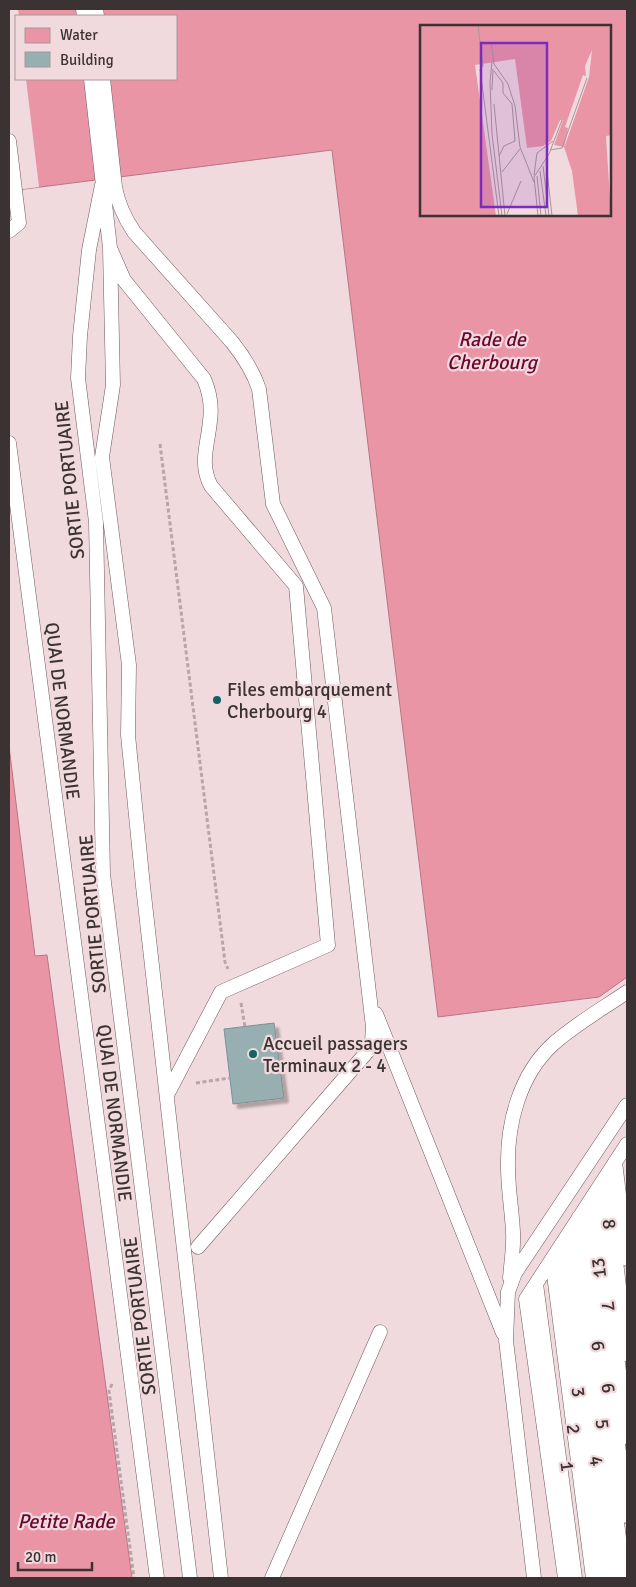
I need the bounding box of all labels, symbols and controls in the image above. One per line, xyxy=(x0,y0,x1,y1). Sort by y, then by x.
legend xyxy=(15,15,178,80)
inset map xyxy=(420,25,611,216)
text: Water xyxy=(60,26,98,44)
text: Building xyxy=(60,51,114,69)
water label: Rade de Cherbourg xyxy=(447,327,538,375)
street label: SORTIE PORTUAIRE xyxy=(50,399,90,560)
street label: QUAI DE NORMANDIE xyxy=(39,621,85,801)
place label: Files embarquement Cherbourg 4 xyxy=(227,678,392,724)
marker: Files embarquement Cherbourg 4 xyxy=(211,694,223,706)
street label: SORTIE PORTUAIRE xyxy=(74,833,112,994)
street label: QUAI DE NORMANDIE xyxy=(91,1023,137,1203)
place label: Accueil passagers Terminaux 2 - 4 xyxy=(263,1032,408,1078)
marker: Accueil passagers Terminaux 2 - 4 xyxy=(247,1048,259,1060)
street label: 8 xyxy=(596,1218,622,1231)
street label: SORTIE PORTUAIRE xyxy=(118,1235,162,1397)
street label: 13 xyxy=(586,1256,612,1280)
street label: 7 xyxy=(595,1300,621,1313)
street label: 9 xyxy=(585,1339,611,1352)
street label: 6 xyxy=(595,1382,621,1395)
street label: 3 xyxy=(565,1386,591,1399)
street label: 5 xyxy=(589,1418,615,1431)
street label: 2 xyxy=(560,1423,586,1436)
street label: 4 xyxy=(583,1455,609,1468)
street label: 1 xyxy=(554,1459,580,1473)
water label: Petite Rade xyxy=(17,1509,116,1534)
scale bar xyxy=(18,1540,91,1572)
text: 20 m xyxy=(25,1548,56,1566)

